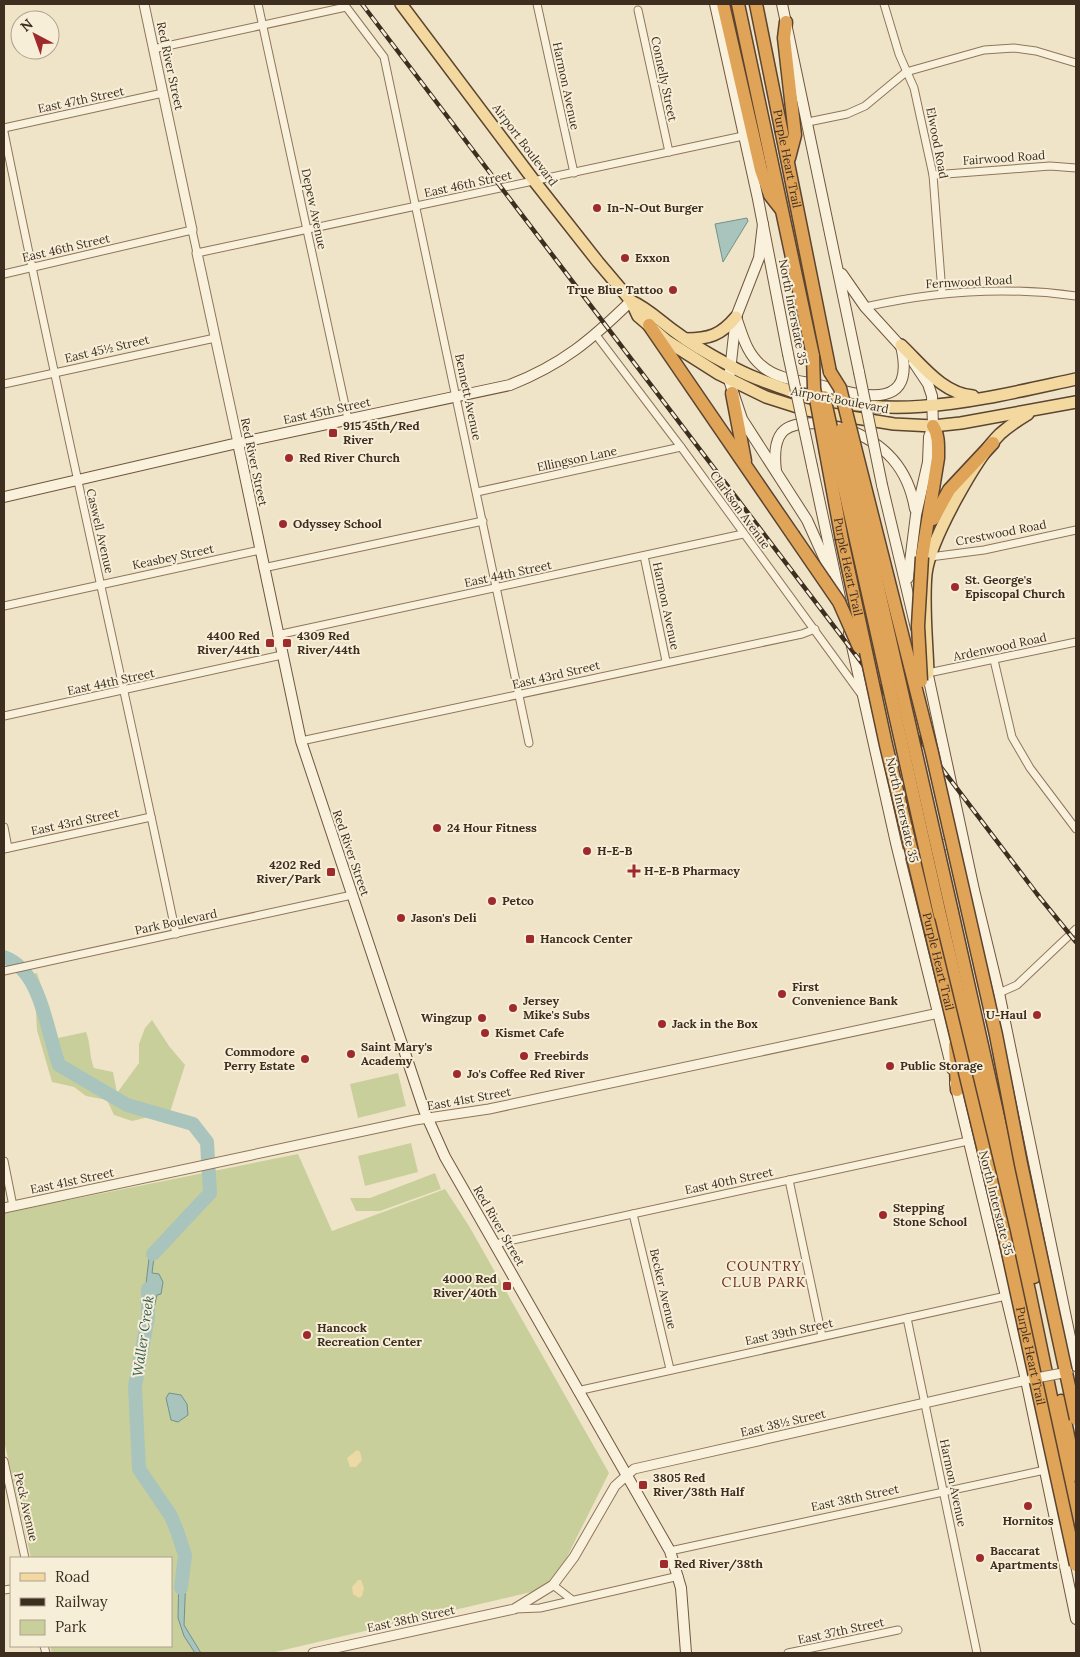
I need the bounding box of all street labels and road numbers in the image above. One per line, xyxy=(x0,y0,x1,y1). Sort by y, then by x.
street label: Red River Street xyxy=(154,20,187,112)
street label: Connelly Street xyxy=(648,35,681,123)
street label: Harmon Avenue xyxy=(550,41,583,132)
street label: East 47th Street xyxy=(36,83,126,116)
street label: Airport Boulevard xyxy=(489,100,561,189)
street label: Elwood Road xyxy=(923,106,952,180)
street label: Purple Heart Trail xyxy=(770,108,805,209)
street label: Fairwood Road xyxy=(962,147,1046,168)
street label: Depew Avenue xyxy=(299,167,331,251)
street label: East 46th Street xyxy=(423,167,514,200)
street label: East 46th Street xyxy=(21,230,112,265)
street label: North Interstate 35 xyxy=(776,258,811,366)
street label: Fernwood Road xyxy=(925,272,1013,291)
street label: East 45½ Street xyxy=(63,331,151,366)
street label: Bennett Avenue xyxy=(452,352,485,442)
street label: Airport Boulevard xyxy=(789,382,890,416)
street label: East 45th Street xyxy=(282,394,372,427)
street label: Red River Street xyxy=(238,416,271,508)
street label: Ellingson Lane xyxy=(535,443,619,474)
street label: Clarkson Avenue xyxy=(707,468,774,552)
street label: Caswell Avenue xyxy=(83,487,118,575)
street label: Purple Heart Trail xyxy=(831,516,866,617)
street label: Crestwood Road xyxy=(954,516,1048,549)
street label: Keasbey Street xyxy=(131,540,215,572)
street label: East 44th Street xyxy=(463,557,553,590)
street label: Harmon Avenue xyxy=(650,561,683,652)
street label: Ardenwood Road xyxy=(951,629,1048,664)
street label: East 43rd Street xyxy=(511,657,602,692)
street label: East 44th Street xyxy=(66,665,156,698)
street label: North Interstate 35 xyxy=(883,756,922,864)
street label: East 43rd Street xyxy=(29,805,121,838)
street label: Red River Street xyxy=(330,808,373,898)
street label: Park Boulevard xyxy=(133,905,218,938)
street label: Purple Heart Trail xyxy=(920,911,958,1012)
street label: East 41st Street xyxy=(426,1084,513,1113)
street label: North Interstate 35 xyxy=(976,1149,1017,1257)
street label: East 41st Street xyxy=(29,1164,115,1197)
street label: East 40th Street xyxy=(683,1164,775,1197)
street label: Red River Street xyxy=(470,1183,529,1269)
street label: Becker Avenue xyxy=(647,1247,680,1331)
street label: Purple Heart Trail xyxy=(1013,1305,1049,1406)
street label: East 39th Street xyxy=(743,1315,835,1348)
street label: East 38½ Street xyxy=(739,1405,827,1440)
street label: Harmon Avenue xyxy=(937,1438,970,1529)
street label: Peck Avenue xyxy=(11,1471,42,1543)
street label: East 38th Street xyxy=(810,1481,901,1514)
street label: East 38th Street xyxy=(366,1602,457,1635)
street label: East 37th Street xyxy=(796,1614,886,1647)

